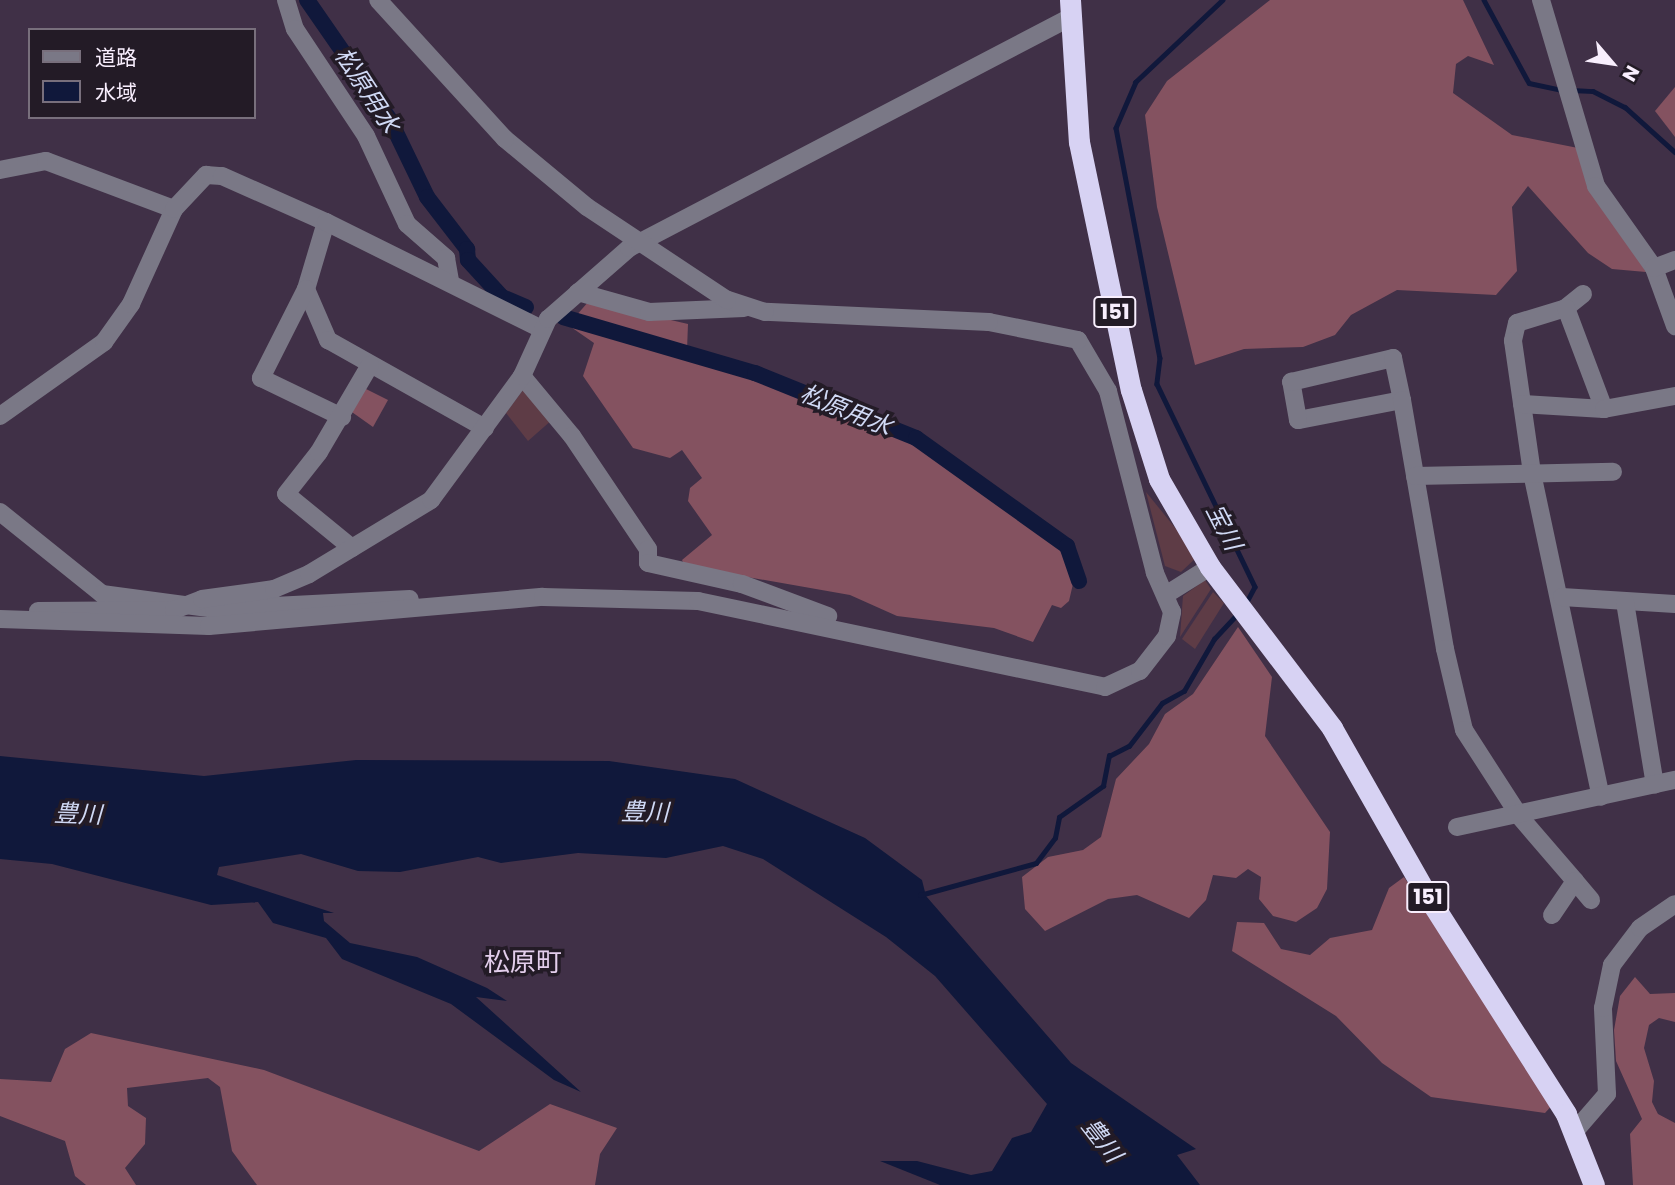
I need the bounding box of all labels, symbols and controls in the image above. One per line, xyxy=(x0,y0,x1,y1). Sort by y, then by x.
legend xyxy=(28,28,256,119)
north arrow xyxy=(1577,28,1647,98)
water label: 松原用水 xyxy=(329,42,405,138)
text: 道路 xyxy=(95,43,137,72)
text: N xyxy=(1616,61,1646,86)
text: 水域 xyxy=(95,78,137,107)
road number: 151 xyxy=(1092,294,1138,330)
water label: 松原用水 xyxy=(796,379,896,441)
water label: 宝川 xyxy=(1200,499,1248,555)
water label: 豊川 xyxy=(621,797,669,827)
water label: 豊川 xyxy=(54,799,102,829)
road number: 151 xyxy=(1405,880,1451,914)
district label: 松原町 xyxy=(484,947,562,979)
water label: 豊川 xyxy=(1076,1112,1128,1168)

